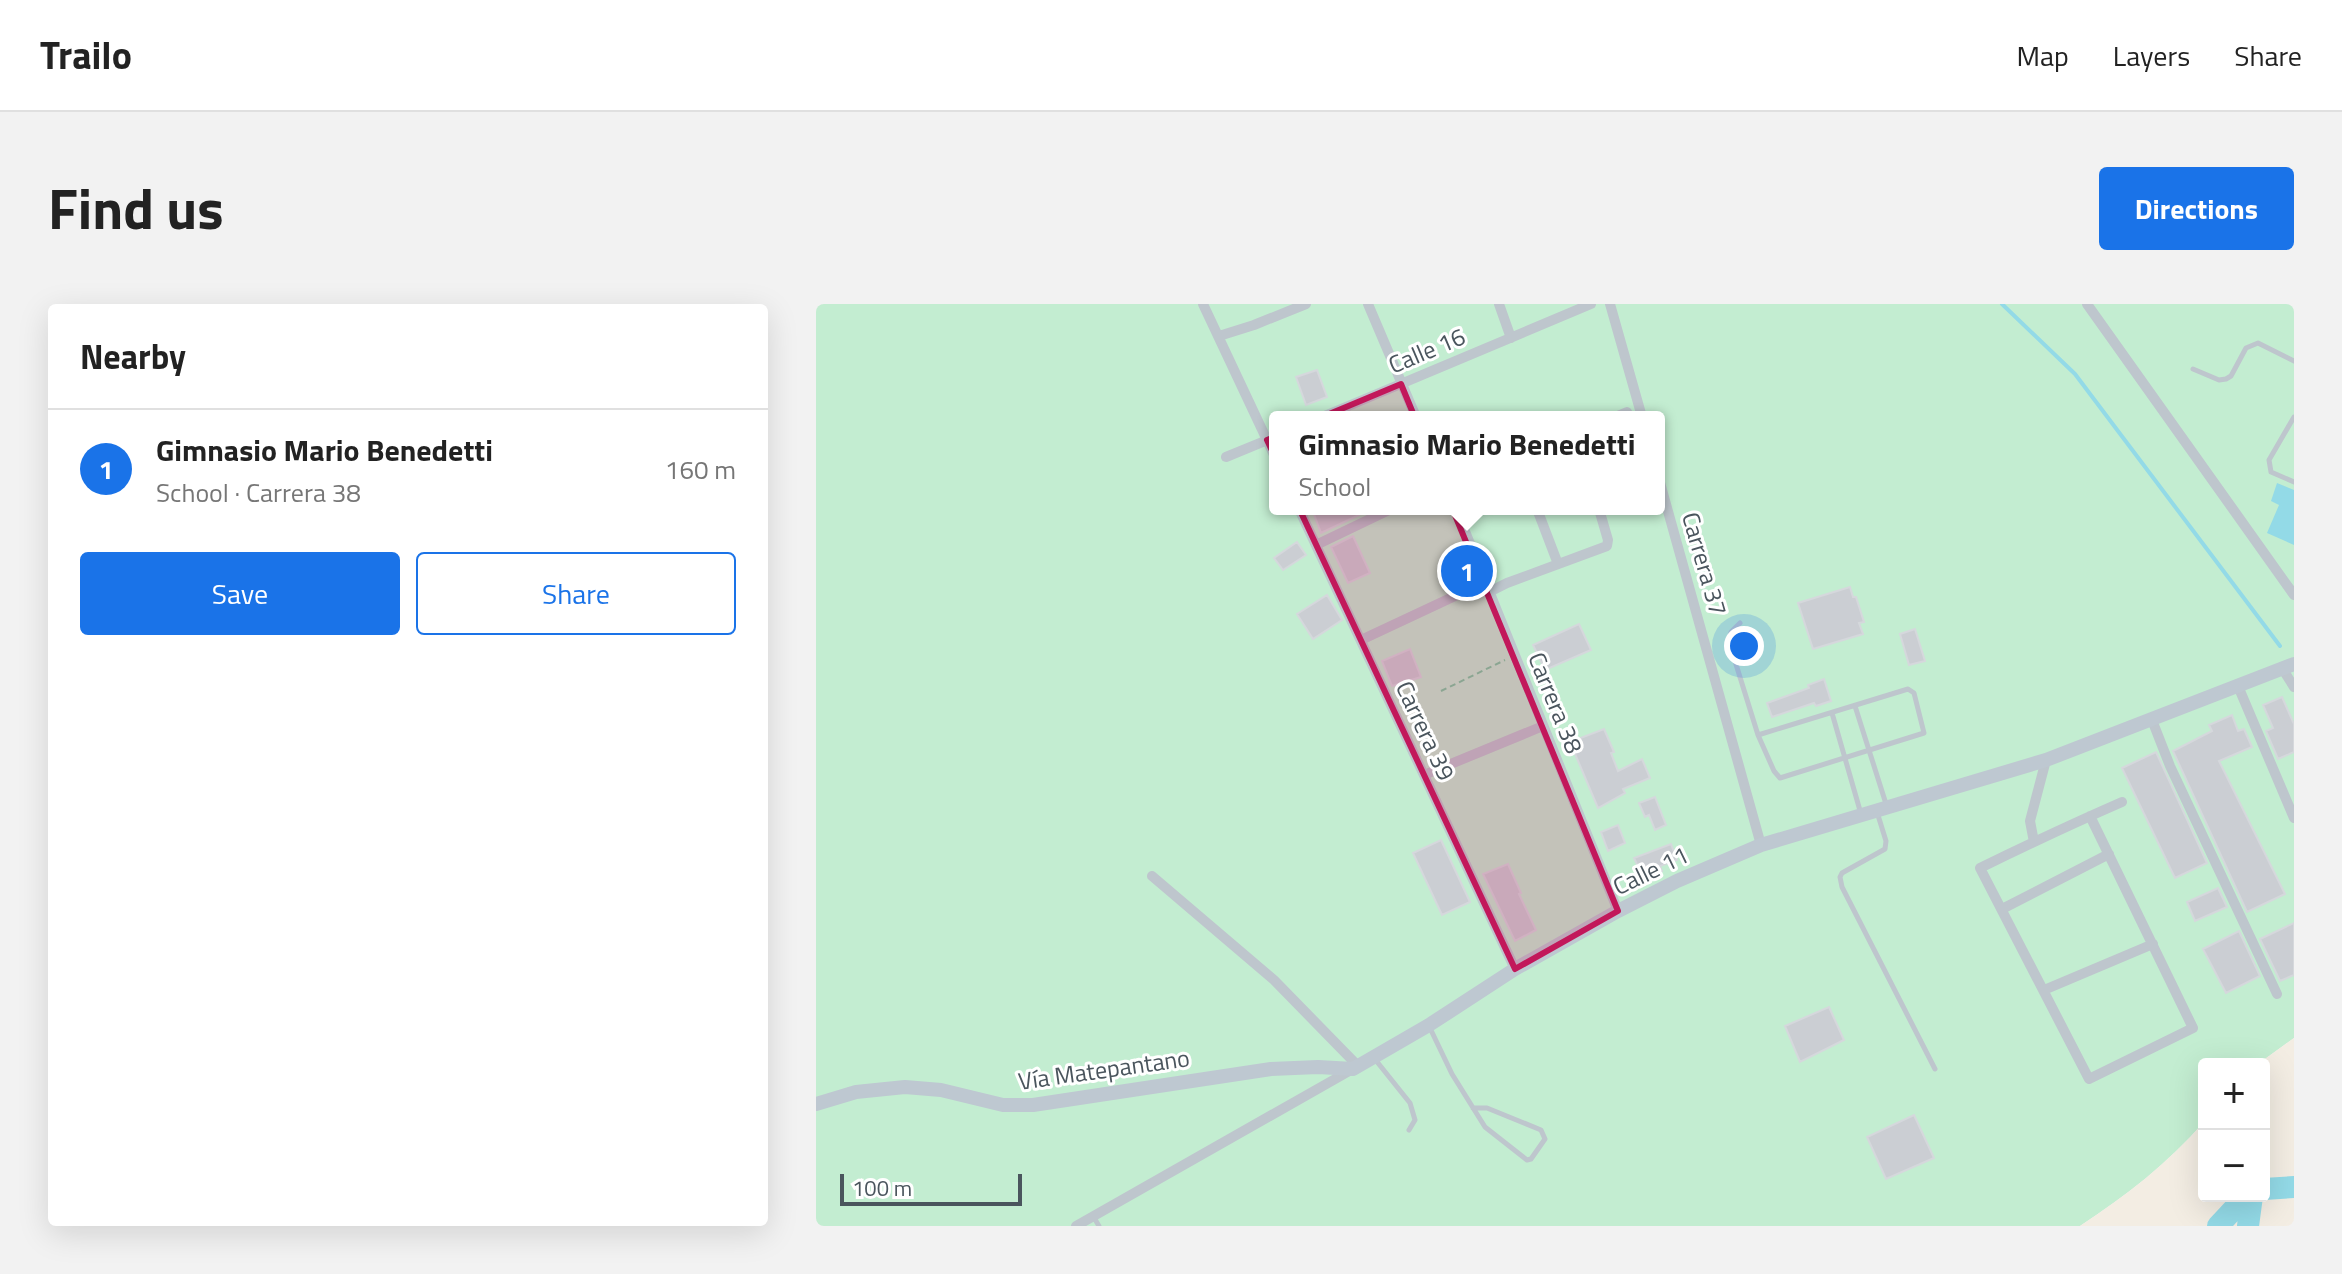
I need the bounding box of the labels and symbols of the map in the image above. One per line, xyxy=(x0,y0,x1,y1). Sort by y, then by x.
street label: Calle 16 xyxy=(1383,318,1471,382)
street label: Carrera 37 xyxy=(1673,508,1737,620)
pin: 1 xyxy=(1441,541,1493,601)
your location xyxy=(1724,626,1764,666)
street label: Carrera 38 xyxy=(1519,647,1592,759)
street label: Carrera 39 xyxy=(1387,675,1465,786)
street label: Calle 11 xyxy=(1607,836,1695,904)
street label: Vía Matepantano xyxy=(1016,1039,1192,1099)
scale bar xyxy=(840,1170,1022,1206)

